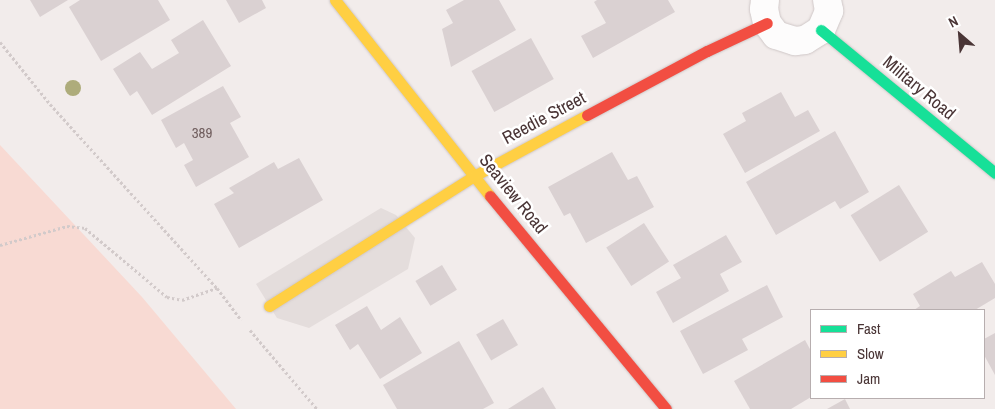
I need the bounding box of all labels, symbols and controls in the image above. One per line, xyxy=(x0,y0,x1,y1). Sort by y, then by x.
north arrow xyxy=(935,10,985,60)
text: N xyxy=(945,12,961,32)
street label: Military Road xyxy=(878,52,960,124)
street label: Reedie Street xyxy=(499,87,589,149)
house number: 389 xyxy=(192,124,212,142)
street label: Seaview Road xyxy=(474,150,552,238)
legend xyxy=(810,309,985,399)
text: Fast xyxy=(857,318,880,339)
text: Slow xyxy=(857,343,884,364)
text: Jam xyxy=(857,368,880,389)

